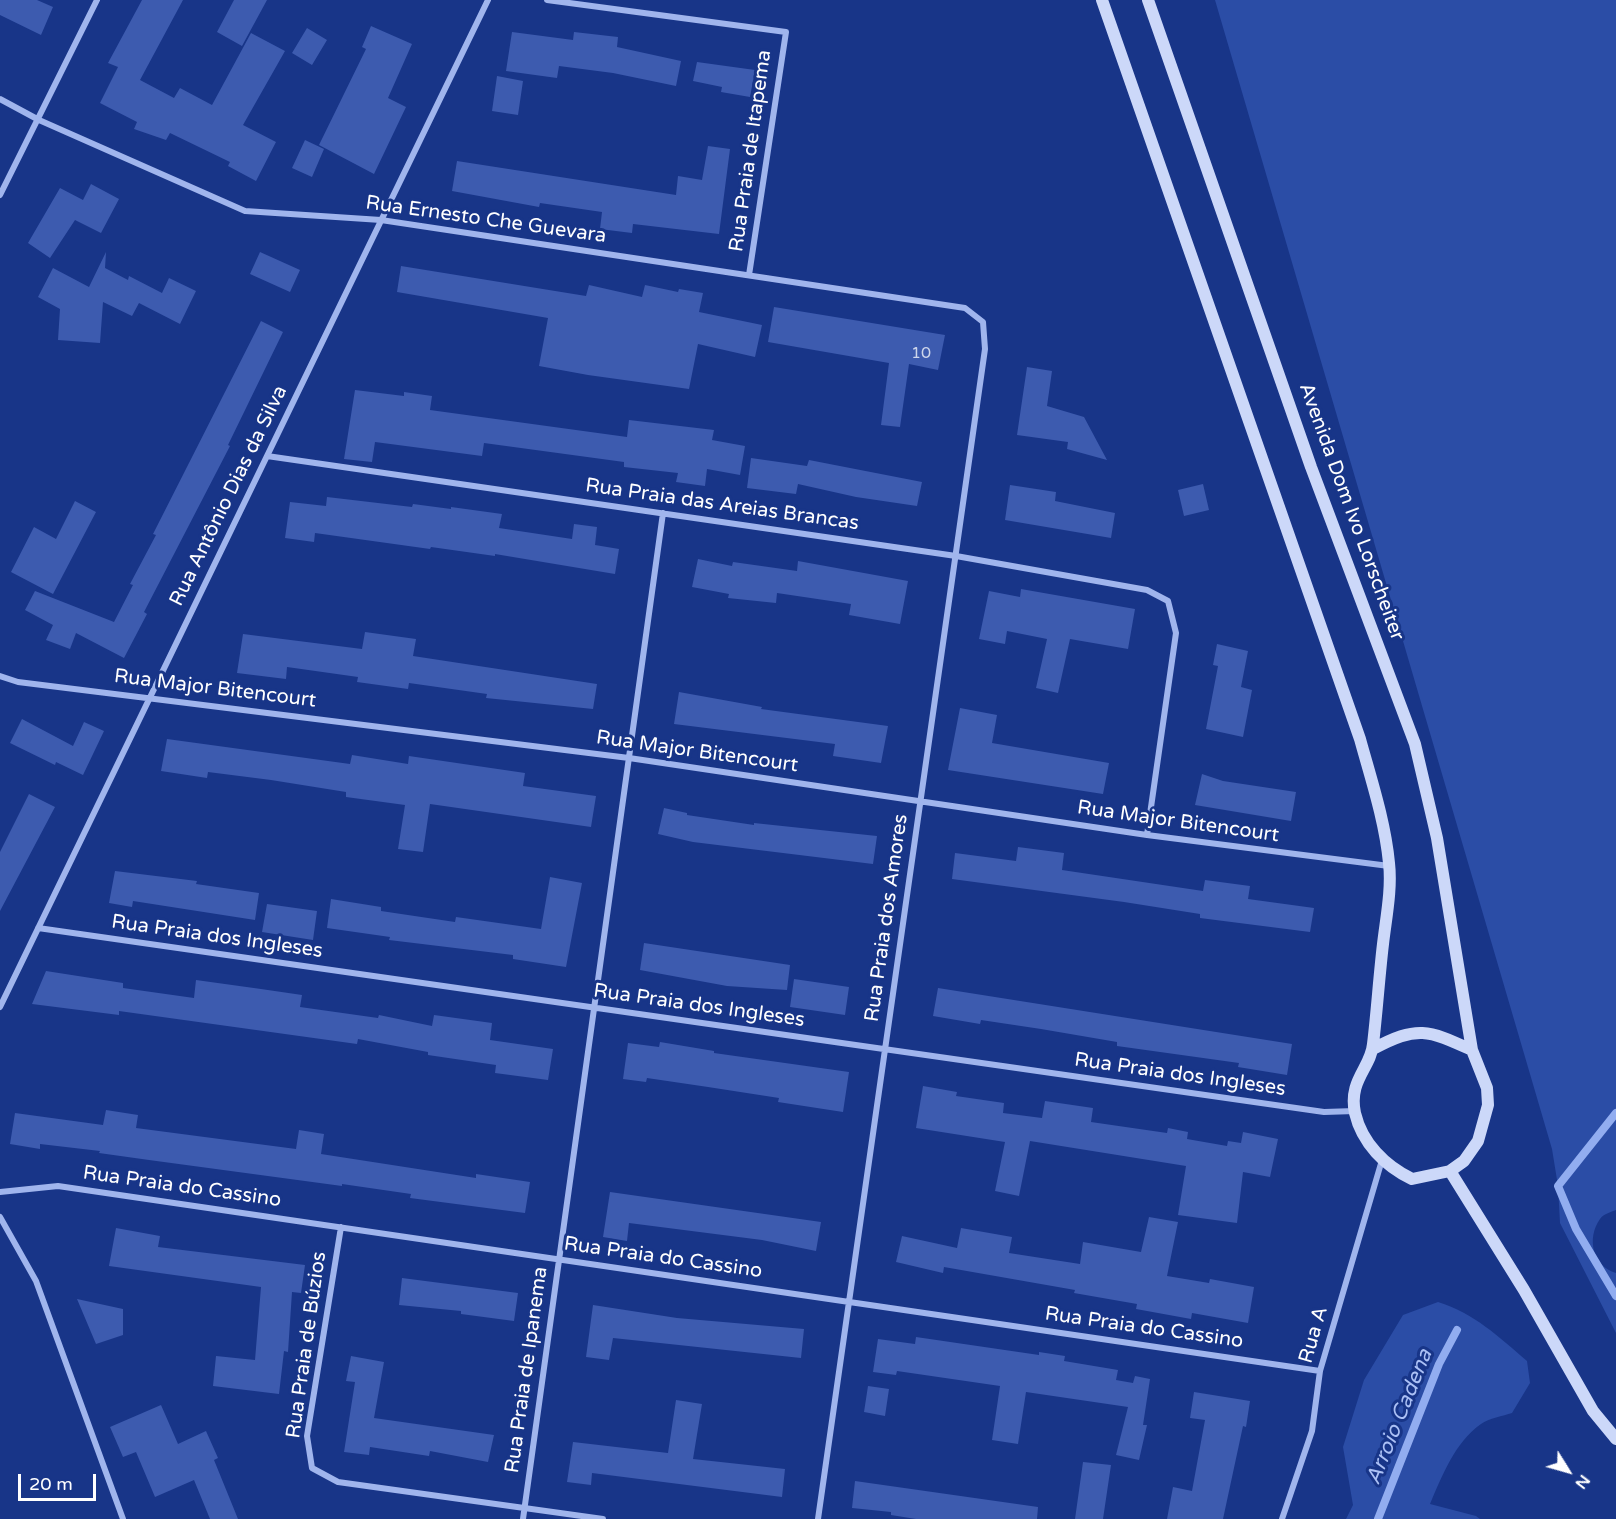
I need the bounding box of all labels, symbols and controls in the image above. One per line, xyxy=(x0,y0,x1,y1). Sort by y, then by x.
street label: Rua Praia de Itapema xyxy=(725,49,777,253)
street label: Rua Ernesto Che Guevara xyxy=(364,191,608,249)
house number: 10 xyxy=(911,344,931,364)
street label: Avenida Dom Ivo Lorscheiter xyxy=(1293,380,1409,644)
street label: Rua Antônio Dias da Silva xyxy=(165,382,293,610)
street label: Rua Praia das Areias Brancas xyxy=(584,474,860,536)
street label: Rua Major Bitencourt xyxy=(113,665,317,713)
street label: Rua Major Bitencourt xyxy=(595,726,799,778)
street label: Rua Major Bitencourt xyxy=(1076,796,1280,848)
street label: Rua Praia dos Amores xyxy=(861,813,913,1023)
street label: Rua Praia dos Ingleses xyxy=(110,910,324,964)
street label: Rua Praia dos Ingleses xyxy=(592,979,806,1033)
street label: Rua Praia dos Ingleses xyxy=(1073,1048,1287,1102)
street label: Rua Praia do Cassino xyxy=(81,1161,283,1213)
street label: Rua Praia do Cassino xyxy=(562,1232,764,1284)
street label: Rua Praia de Búzios xyxy=(282,1250,332,1440)
street label: Rua Praia de Ipanema xyxy=(501,1265,553,1475)
street label: Rua Praia do Cassino xyxy=(1043,1302,1245,1354)
street label: Rua A xyxy=(1295,1304,1333,1366)
water label: Arroio Cadena xyxy=(1361,1346,1439,1488)
north arrow xyxy=(1538,1441,1598,1501)
scale bar xyxy=(21,1462,99,1500)
text: N xyxy=(1571,1471,1594,1493)
text: 20 m xyxy=(29,1473,73,1495)

